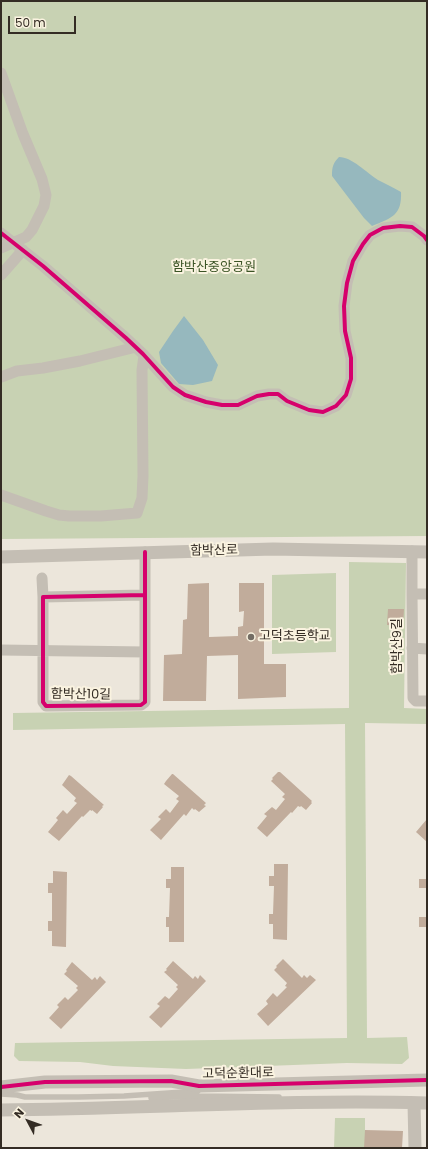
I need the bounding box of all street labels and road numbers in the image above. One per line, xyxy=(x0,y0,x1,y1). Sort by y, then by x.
street label: 함박산로 xyxy=(190,543,238,559)
street label: 함박산9길 xyxy=(390,618,406,674)
street label: 함박산10길 xyxy=(51,687,111,703)
street label: 고덕순환대로 xyxy=(202,1066,274,1082)

